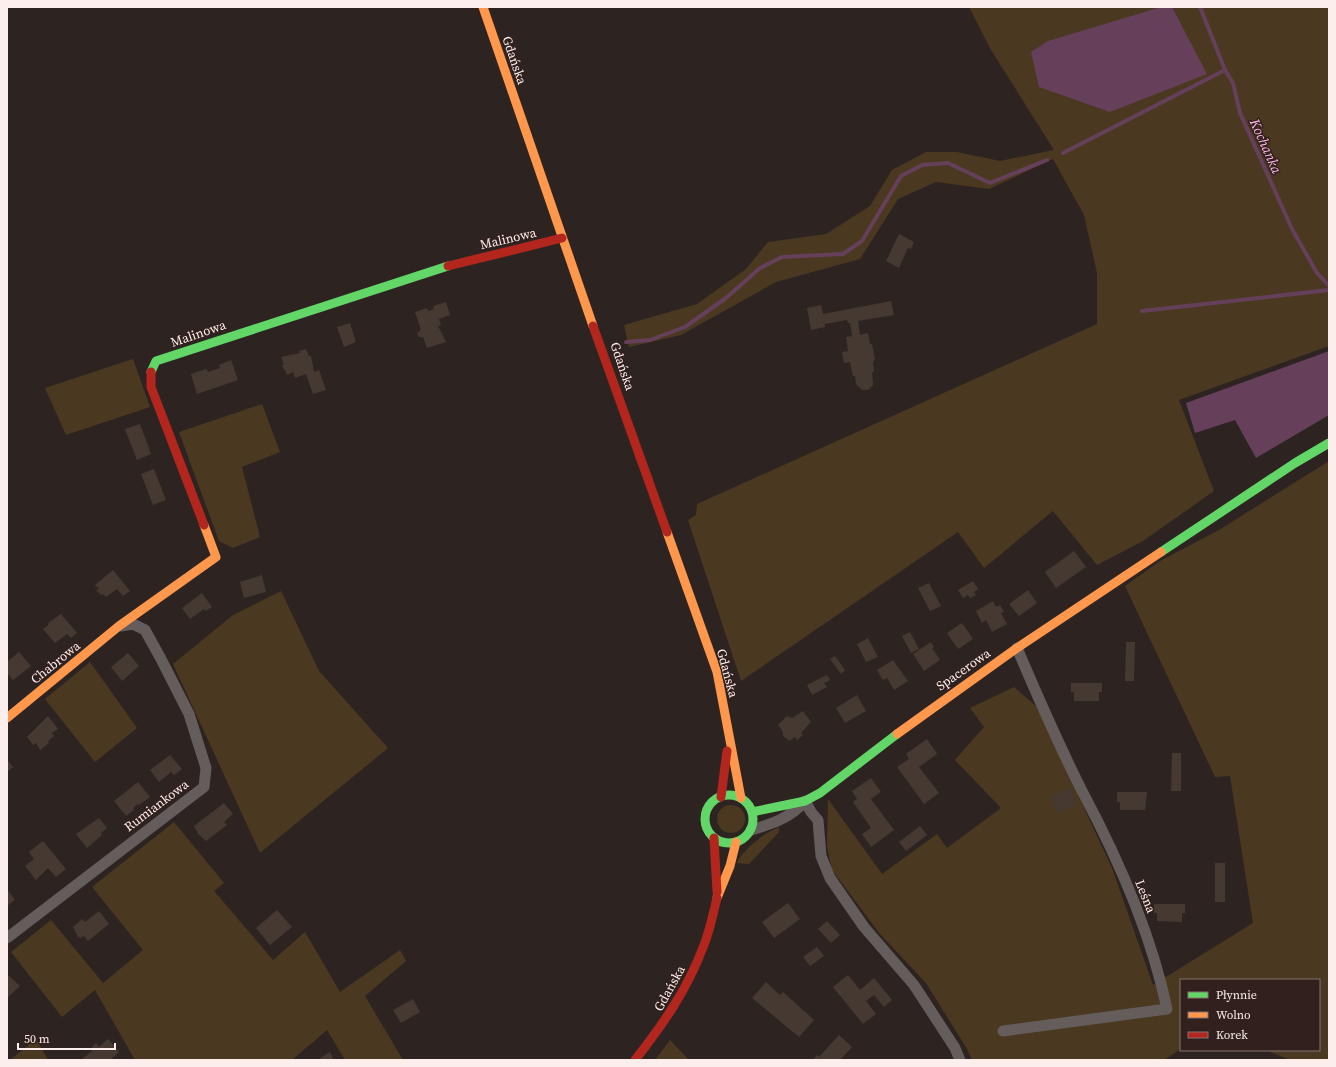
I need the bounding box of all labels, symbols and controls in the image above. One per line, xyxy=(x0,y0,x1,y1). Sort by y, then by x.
street label: Gdańska xyxy=(498,34,531,87)
water label: Kochanka xyxy=(1245,114,1287,177)
street label: Malinowa xyxy=(478,224,538,253)
street label: Malinowa xyxy=(168,316,228,351)
street label: Gdańska xyxy=(606,340,639,393)
street label: Chabrowa xyxy=(27,637,84,688)
street label: Spacerowa xyxy=(933,644,994,694)
street label: Gdańska xyxy=(713,647,742,700)
street label: Rumiankowa xyxy=(121,775,192,835)
street label: Leśna xyxy=(1131,877,1160,916)
street label: Gdańska xyxy=(650,962,689,1014)
legend xyxy=(1180,979,1320,1051)
text: Płynnie xyxy=(1216,987,1257,1003)
text: Wolno xyxy=(1216,1007,1251,1023)
scale bar xyxy=(18,1025,115,1051)
text: Korek xyxy=(1216,1027,1248,1043)
text: 50 m xyxy=(24,1031,50,1047)

